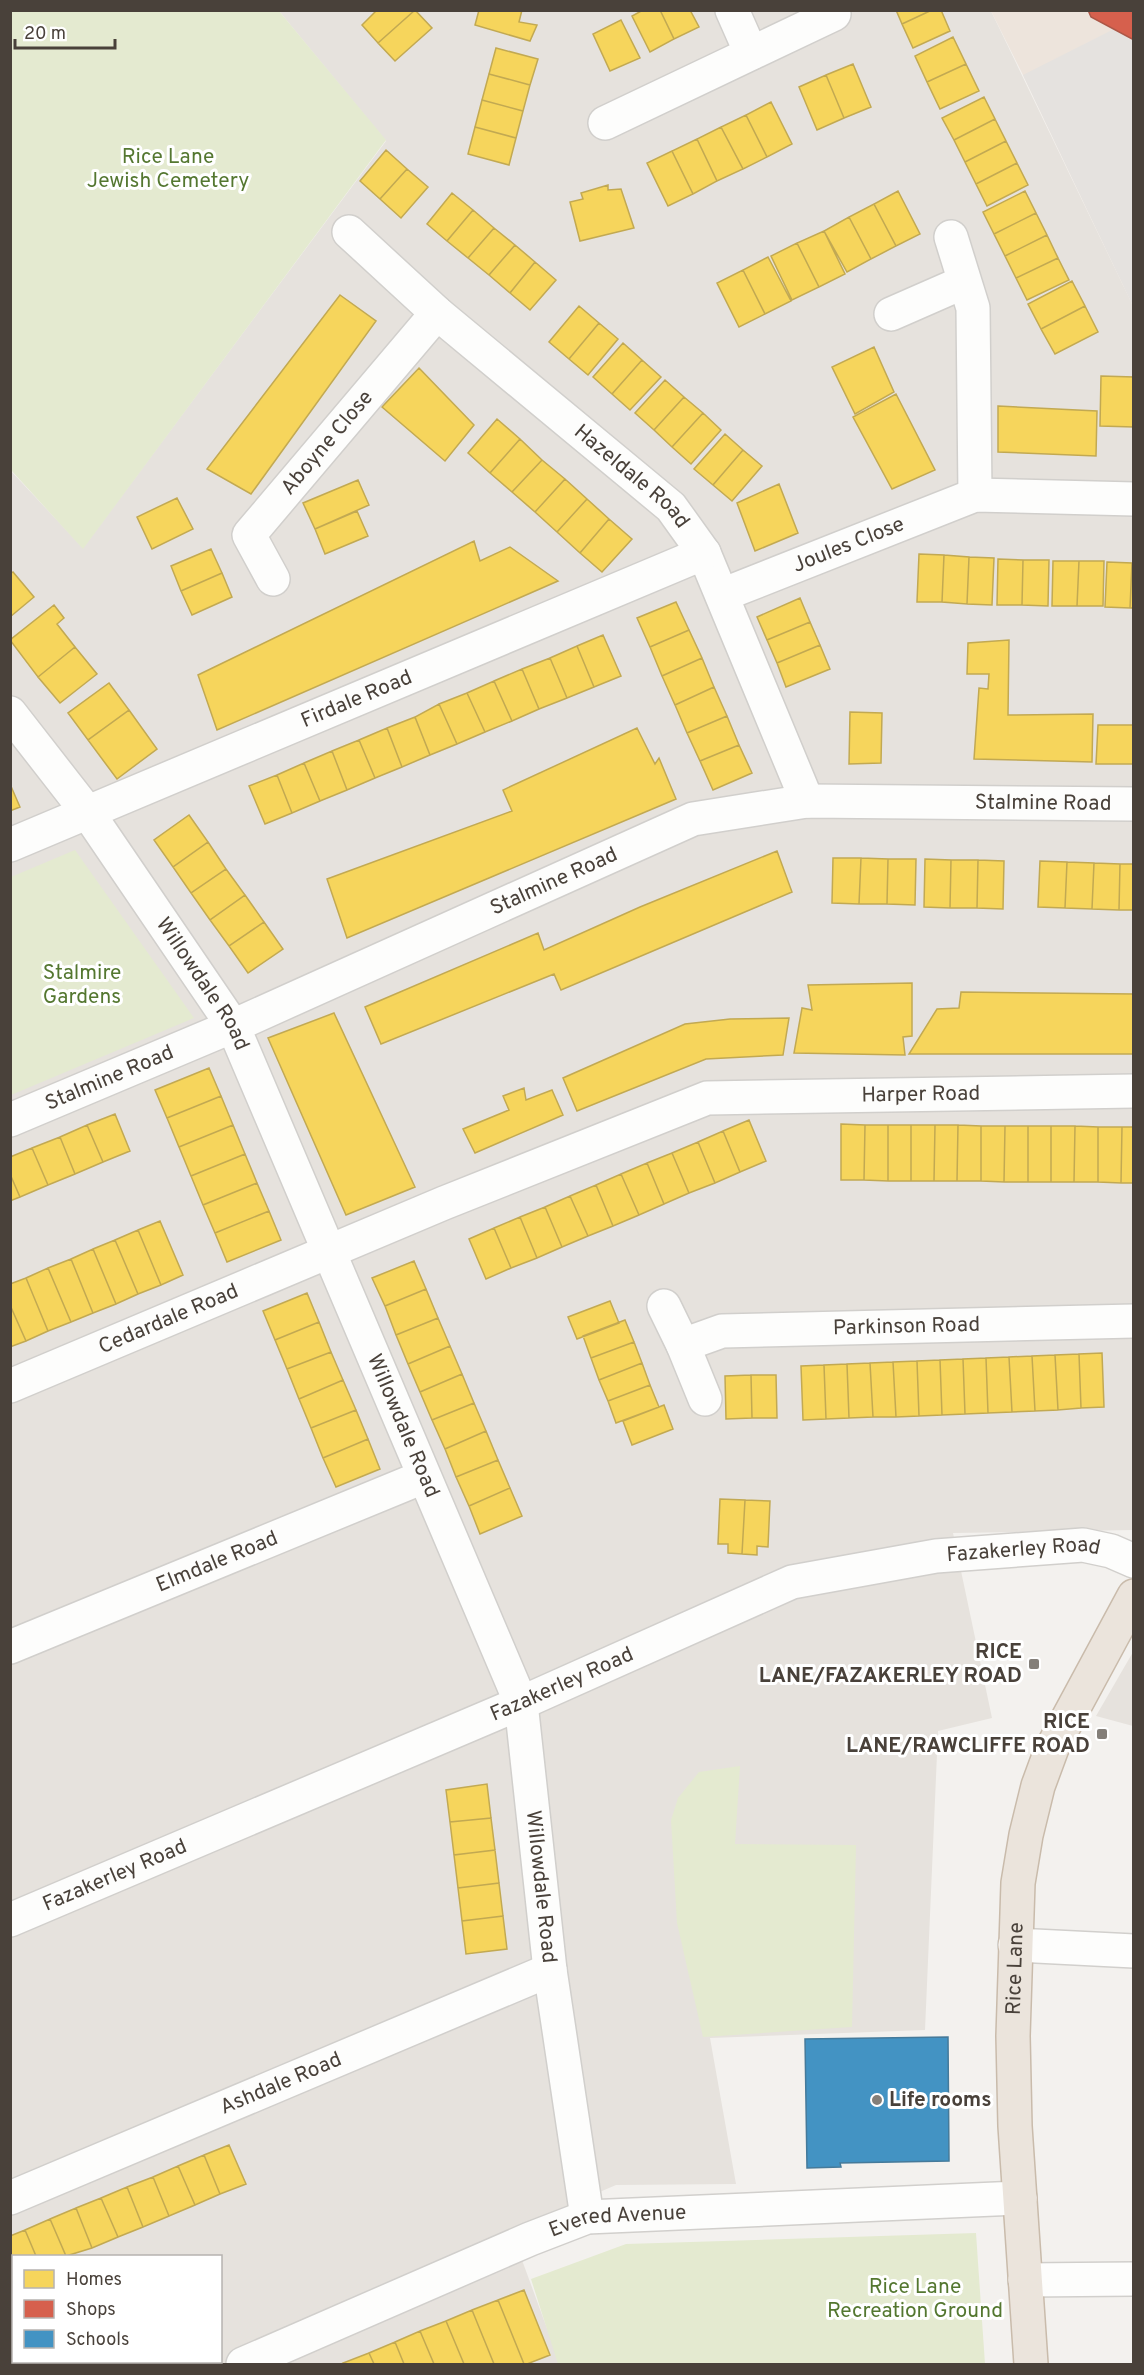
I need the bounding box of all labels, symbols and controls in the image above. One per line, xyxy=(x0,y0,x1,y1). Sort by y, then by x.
scale bar xyxy=(15,12,116,50)
text: 20 m xyxy=(24,23,66,46)
park label: Rice Lane Jewish Cemetery xyxy=(87,144,249,195)
street label: Aboyne Close xyxy=(275,385,379,501)
street label: Hazeldale Road xyxy=(568,418,696,534)
street label: Joules Close xyxy=(789,511,908,579)
street label: Firdale Road xyxy=(297,664,416,735)
street label: Stalmine Road xyxy=(975,789,1112,817)
street label: Stalmine Road xyxy=(486,841,622,922)
street label: Willowdale Road xyxy=(150,912,255,1055)
park label: Stalmire Gardens xyxy=(43,960,121,1011)
street label: Stalmine Road xyxy=(41,1039,178,1117)
street label: Harper Road xyxy=(861,1080,980,1109)
street label: Cedardale Road xyxy=(94,1278,243,1361)
street label: Parkinson Road xyxy=(833,1311,980,1342)
street label: Willowdale Road xyxy=(361,1350,446,1502)
street label: Elmdale Road xyxy=(152,1525,282,1599)
street label: Fazakerley Road xyxy=(946,1531,1103,1569)
place label: RICE LANE/FAZAKERLEY ROAD xyxy=(759,1639,1022,1690)
street label: Fazakerley Road xyxy=(486,1641,638,1728)
marker: RICE LANE/FAZAKERLEY ROAD xyxy=(1027,1657,1041,1671)
place label: RICE LANE/RAWCLIFFE ROAD xyxy=(846,1709,1090,1760)
marker: RICE LANE/RAWCLIFFE ROAD xyxy=(1095,1727,1109,1741)
street label: Willowdale Road xyxy=(519,1809,563,1965)
street label: Fazakerley Road xyxy=(39,1833,191,1918)
street label: Rice Lane xyxy=(1000,1922,1030,2015)
street label: Ashdale Road xyxy=(216,2046,346,2121)
place label: Life rooms xyxy=(889,2087,992,2114)
marker: Life rooms xyxy=(870,2093,884,2107)
street label: Evered Avenue xyxy=(545,2199,687,2244)
legend xyxy=(12,2255,222,2363)
text: Homes xyxy=(66,2269,122,2292)
park label: Rice Lane Recreation Ground xyxy=(827,2274,1003,2325)
text: Shops xyxy=(66,2299,116,2322)
text: Schools xyxy=(66,2329,129,2352)

